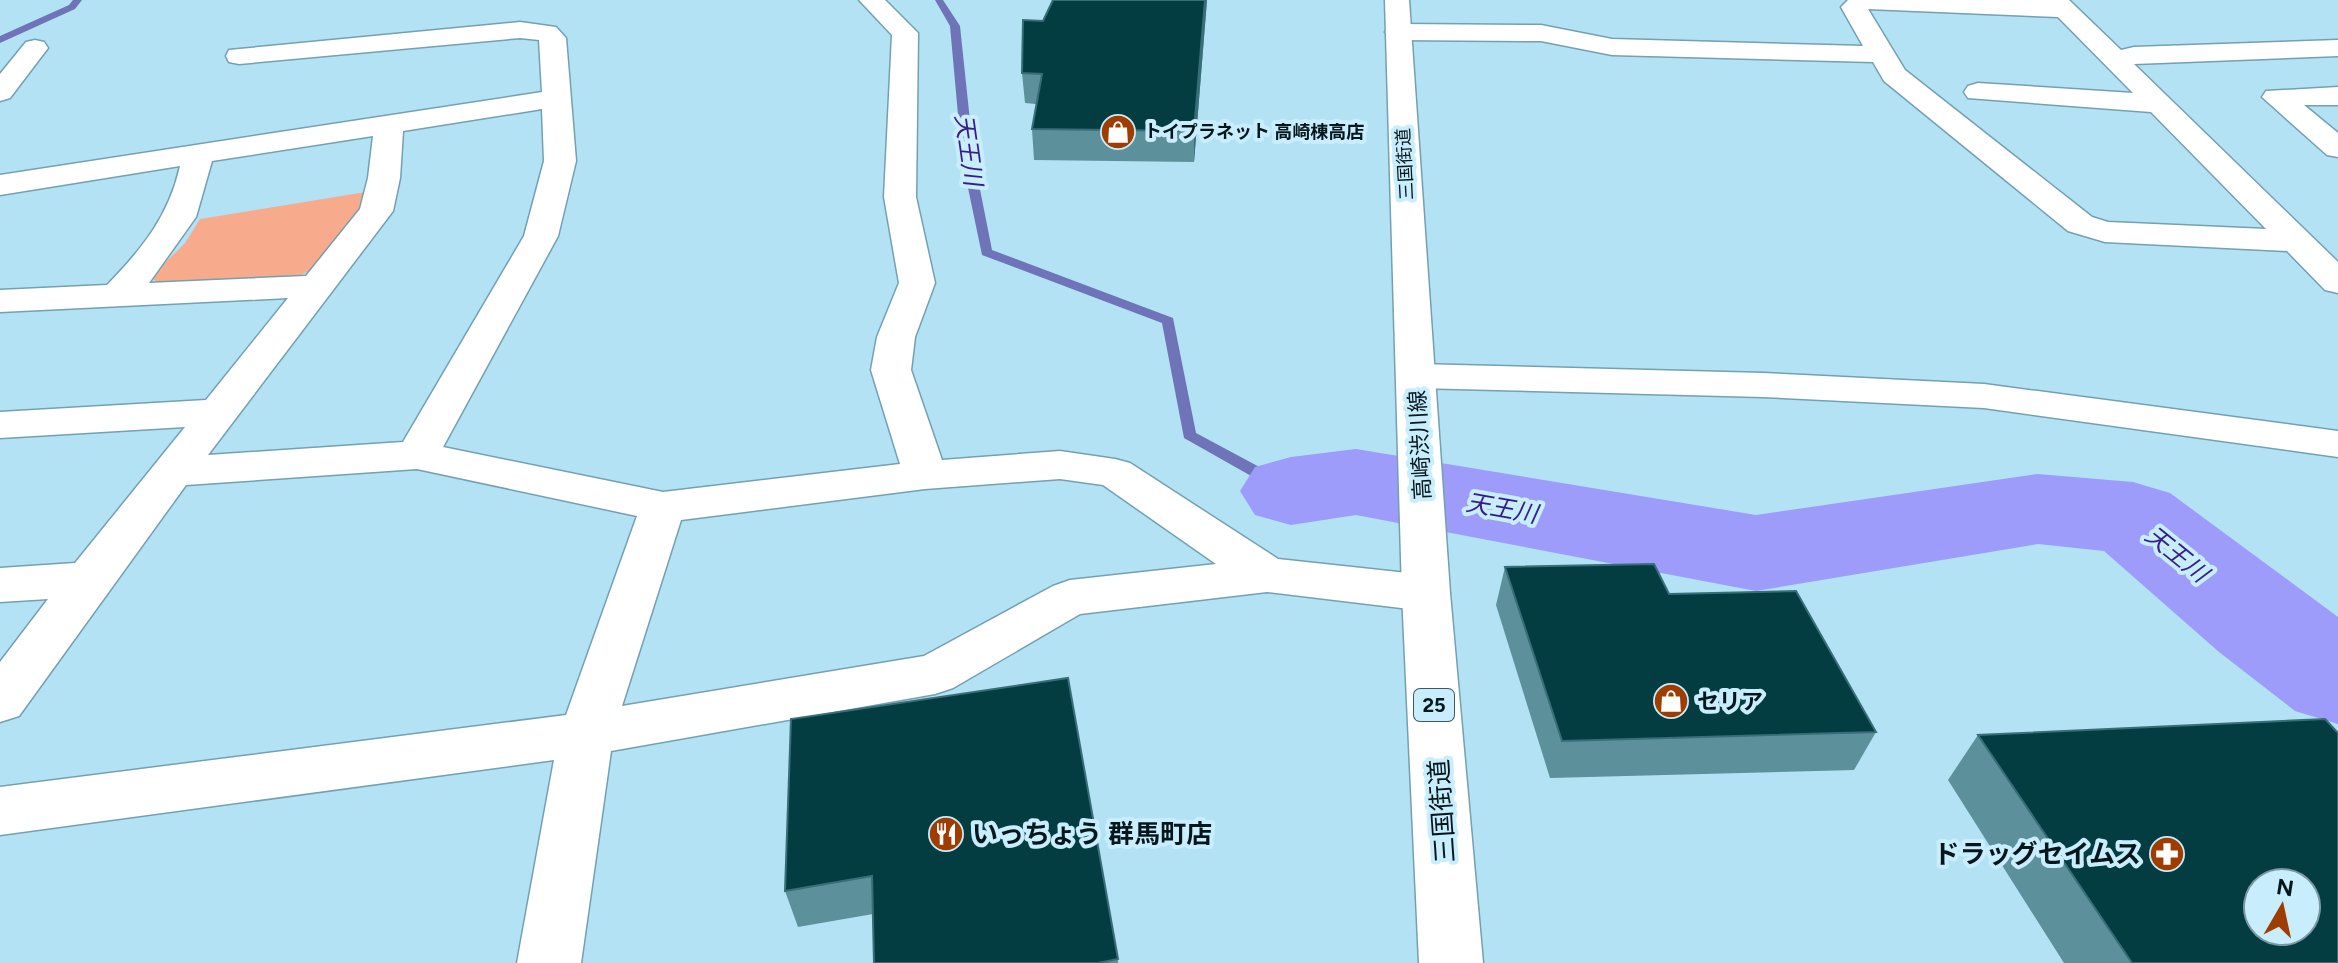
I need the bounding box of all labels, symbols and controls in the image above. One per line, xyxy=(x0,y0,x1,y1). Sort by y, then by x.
water label: 天王川 xyxy=(950,112,989,191)
shop icon: トイプラネット 高崎棟高店 xyxy=(1099,113,1137,151)
place label: トイプラネット 高崎棟高店 xyxy=(1144,121,1364,143)
street label: 三国街道 xyxy=(1392,127,1418,201)
street label: 高崎渋川線 xyxy=(1404,389,1436,501)
water label: 天王川 xyxy=(1464,487,1543,529)
water label: 天王川 xyxy=(2140,520,2216,590)
shop icon: セリア xyxy=(1652,682,1690,720)
place label: セリア xyxy=(1697,688,1763,715)
road number: 25 xyxy=(1414,689,1454,721)
street label: 三国街道 xyxy=(1422,758,1462,864)
restaurant icon: いっちょう 群馬町店 xyxy=(927,815,965,853)
place label: いっちょう 群馬町店 xyxy=(972,818,1212,850)
pharmacy icon: ドラッグセイムス xyxy=(2148,835,2186,873)
place label: ドラッグセイムス xyxy=(1934,838,2141,870)
north arrow xyxy=(2242,867,2322,947)
text: N xyxy=(2275,873,2296,902)

